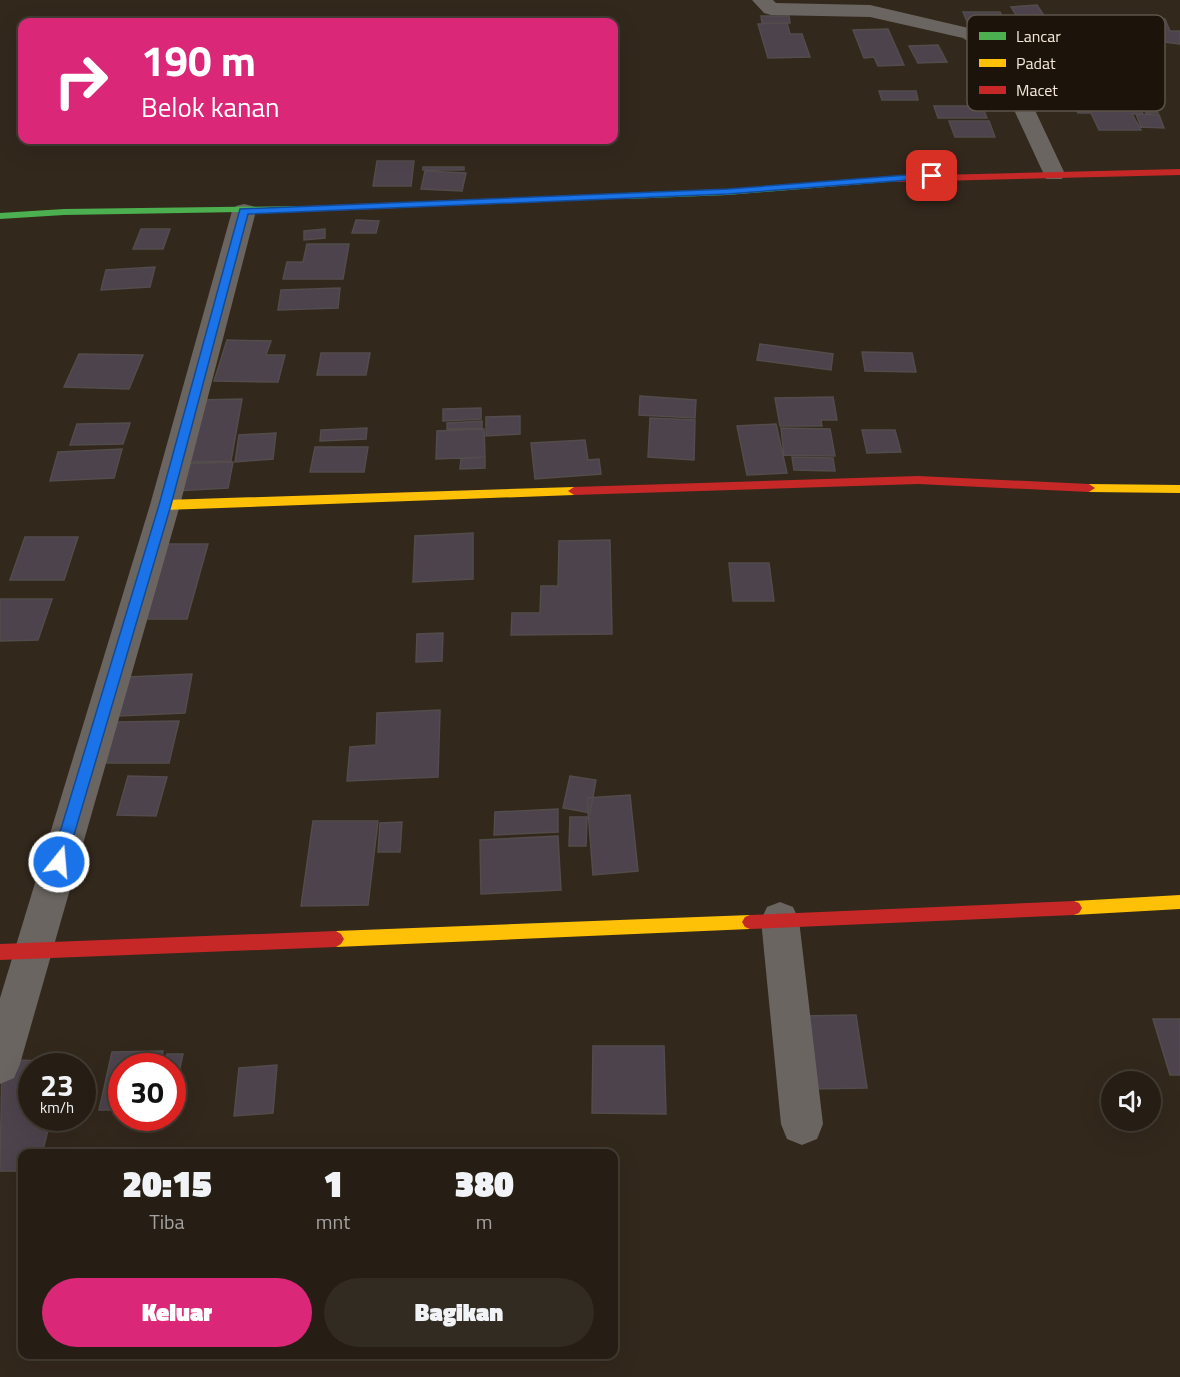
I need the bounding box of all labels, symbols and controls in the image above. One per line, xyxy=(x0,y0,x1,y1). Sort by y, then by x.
legend xyxy=(967,15,1165,111)
text: Lancar xyxy=(1016,24,1061,48)
text: 190 m xyxy=(141,28,256,92)
icon: right xyxy=(42,42,120,120)
text: Padat xyxy=(1016,51,1056,75)
text: Macet xyxy=(1016,78,1058,102)
text: Belok kanan xyxy=(141,86,280,127)
pin xyxy=(906,150,957,201)
icon: arrive xyxy=(915,159,948,192)
position arrow xyxy=(27,830,91,894)
speed limit sign: 30 xyxy=(108,1053,186,1131)
text: 23 xyxy=(40,1062,74,1108)
map controls xyxy=(1101,1071,1161,1131)
button: sound xyxy=(1101,1071,1161,1131)
text: km/h xyxy=(40,1096,74,1119)
text: 20:15 xyxy=(122,1156,212,1211)
text: 1 xyxy=(323,1156,343,1211)
text: 380 xyxy=(454,1156,514,1211)
text: Tiba xyxy=(149,1206,185,1237)
text: mnt xyxy=(316,1206,350,1237)
text: m xyxy=(476,1206,492,1237)
button: Keluar xyxy=(42,1278,312,1347)
button: Bagikan xyxy=(324,1278,594,1347)

